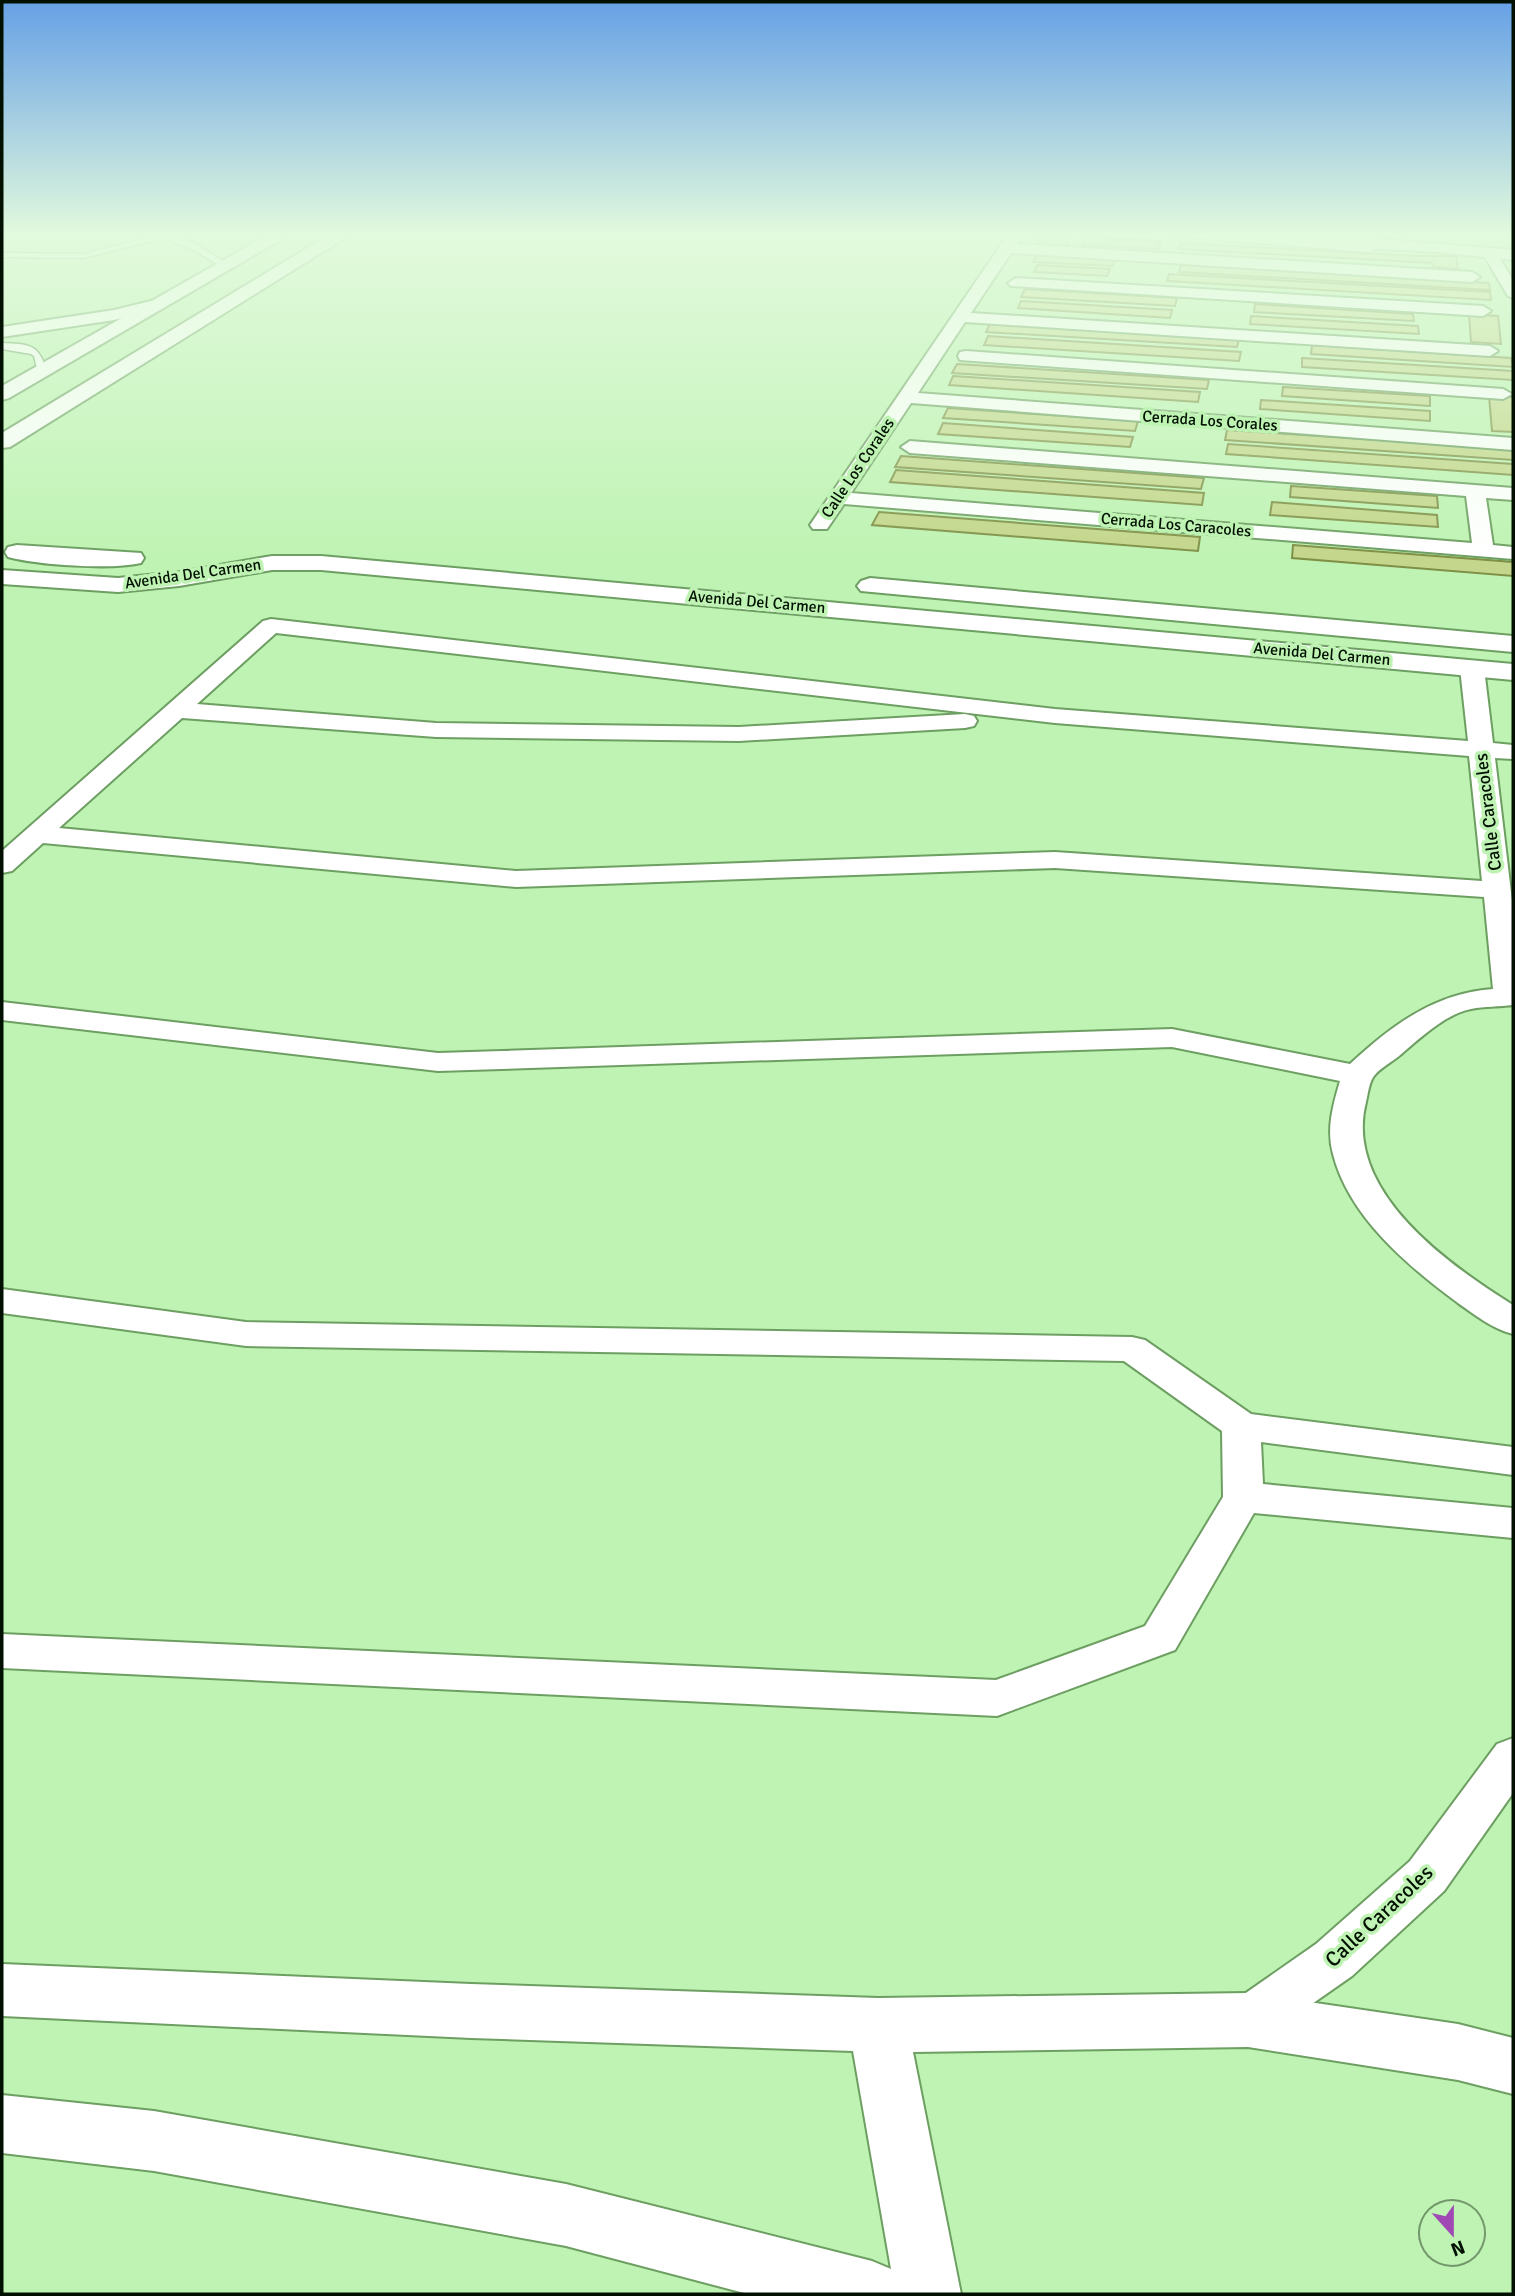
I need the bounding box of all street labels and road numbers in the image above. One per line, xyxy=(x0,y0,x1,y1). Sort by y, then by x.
street label: Cerrada Los Corales xyxy=(1142,406,1278,436)
street label: Calle Los Corales xyxy=(817,414,899,522)
street label: Cerrada Los Caracoles xyxy=(1100,508,1252,542)
street label: Avenida Del Carmen xyxy=(124,555,262,593)
street label: Avenida Del Carmen xyxy=(688,586,826,618)
street label: Avenida Del Carmen xyxy=(1253,638,1391,670)
street label: Calle Caracoles xyxy=(1470,752,1506,872)
street label: Calle Caracoles xyxy=(1320,1859,1438,1973)

